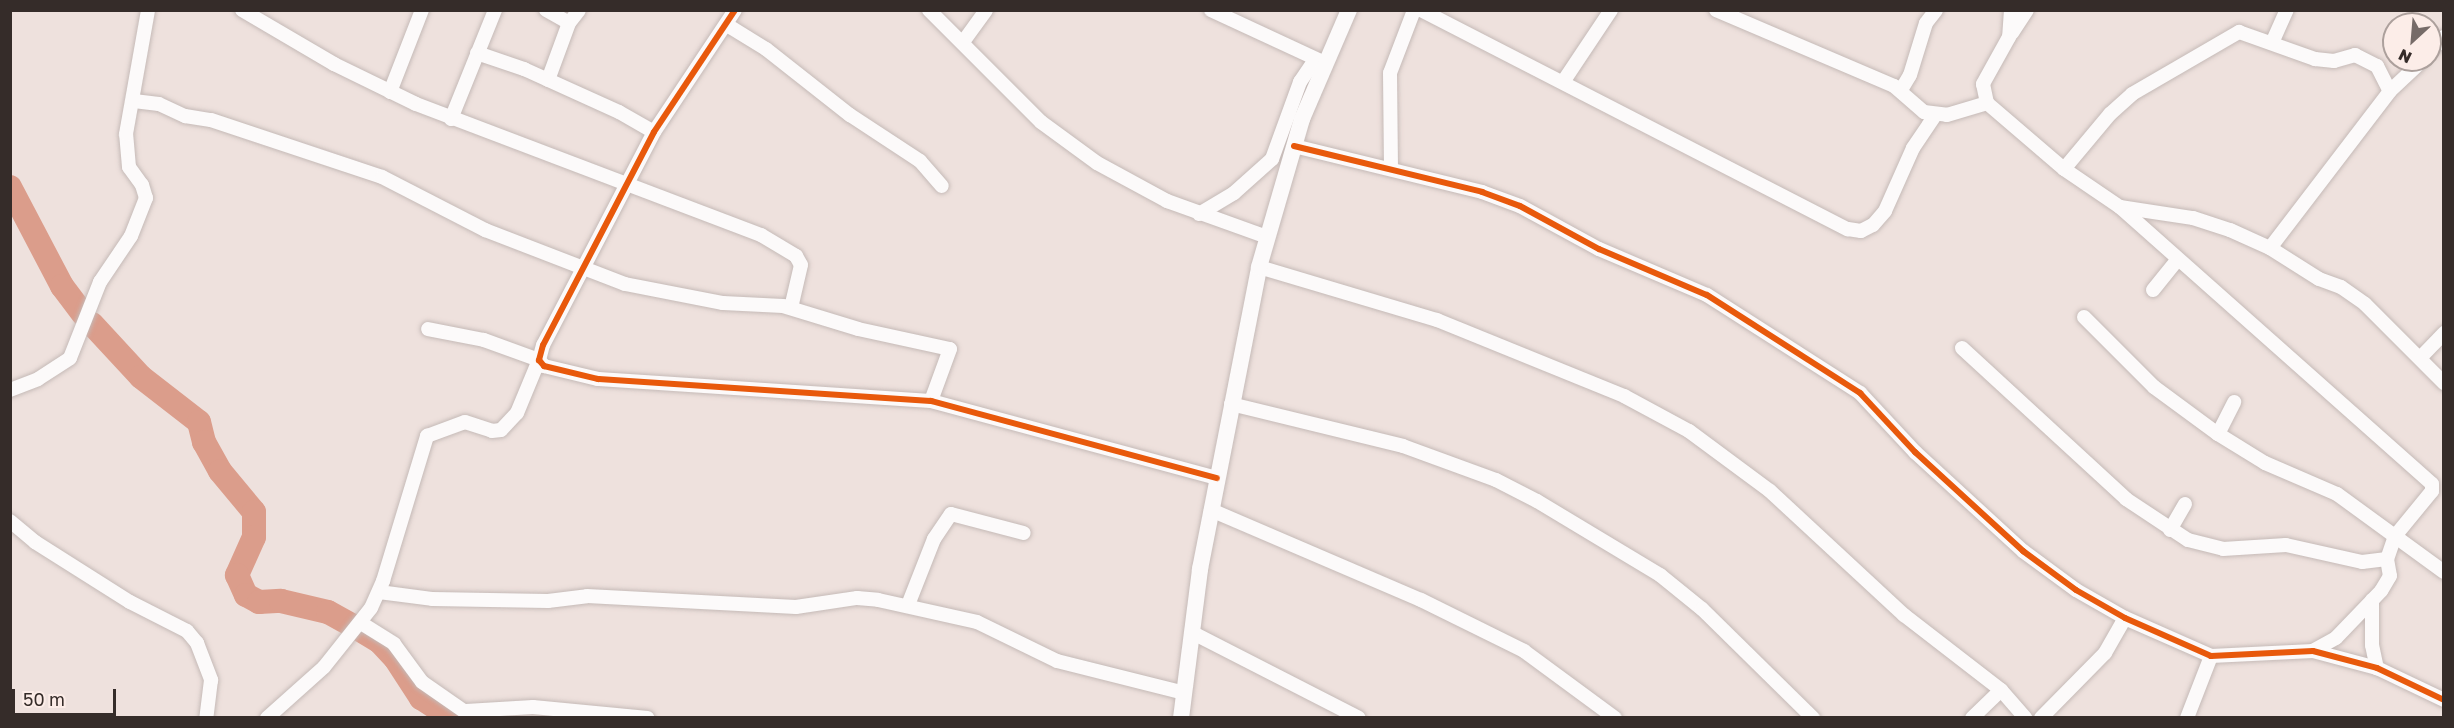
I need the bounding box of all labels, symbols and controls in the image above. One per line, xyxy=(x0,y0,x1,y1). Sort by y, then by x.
north arrow xyxy=(2382,12,2442,72)
text: N xyxy=(2395,45,2415,68)
scale bar xyxy=(15,677,118,715)
text: 50 m xyxy=(23,688,65,710)

